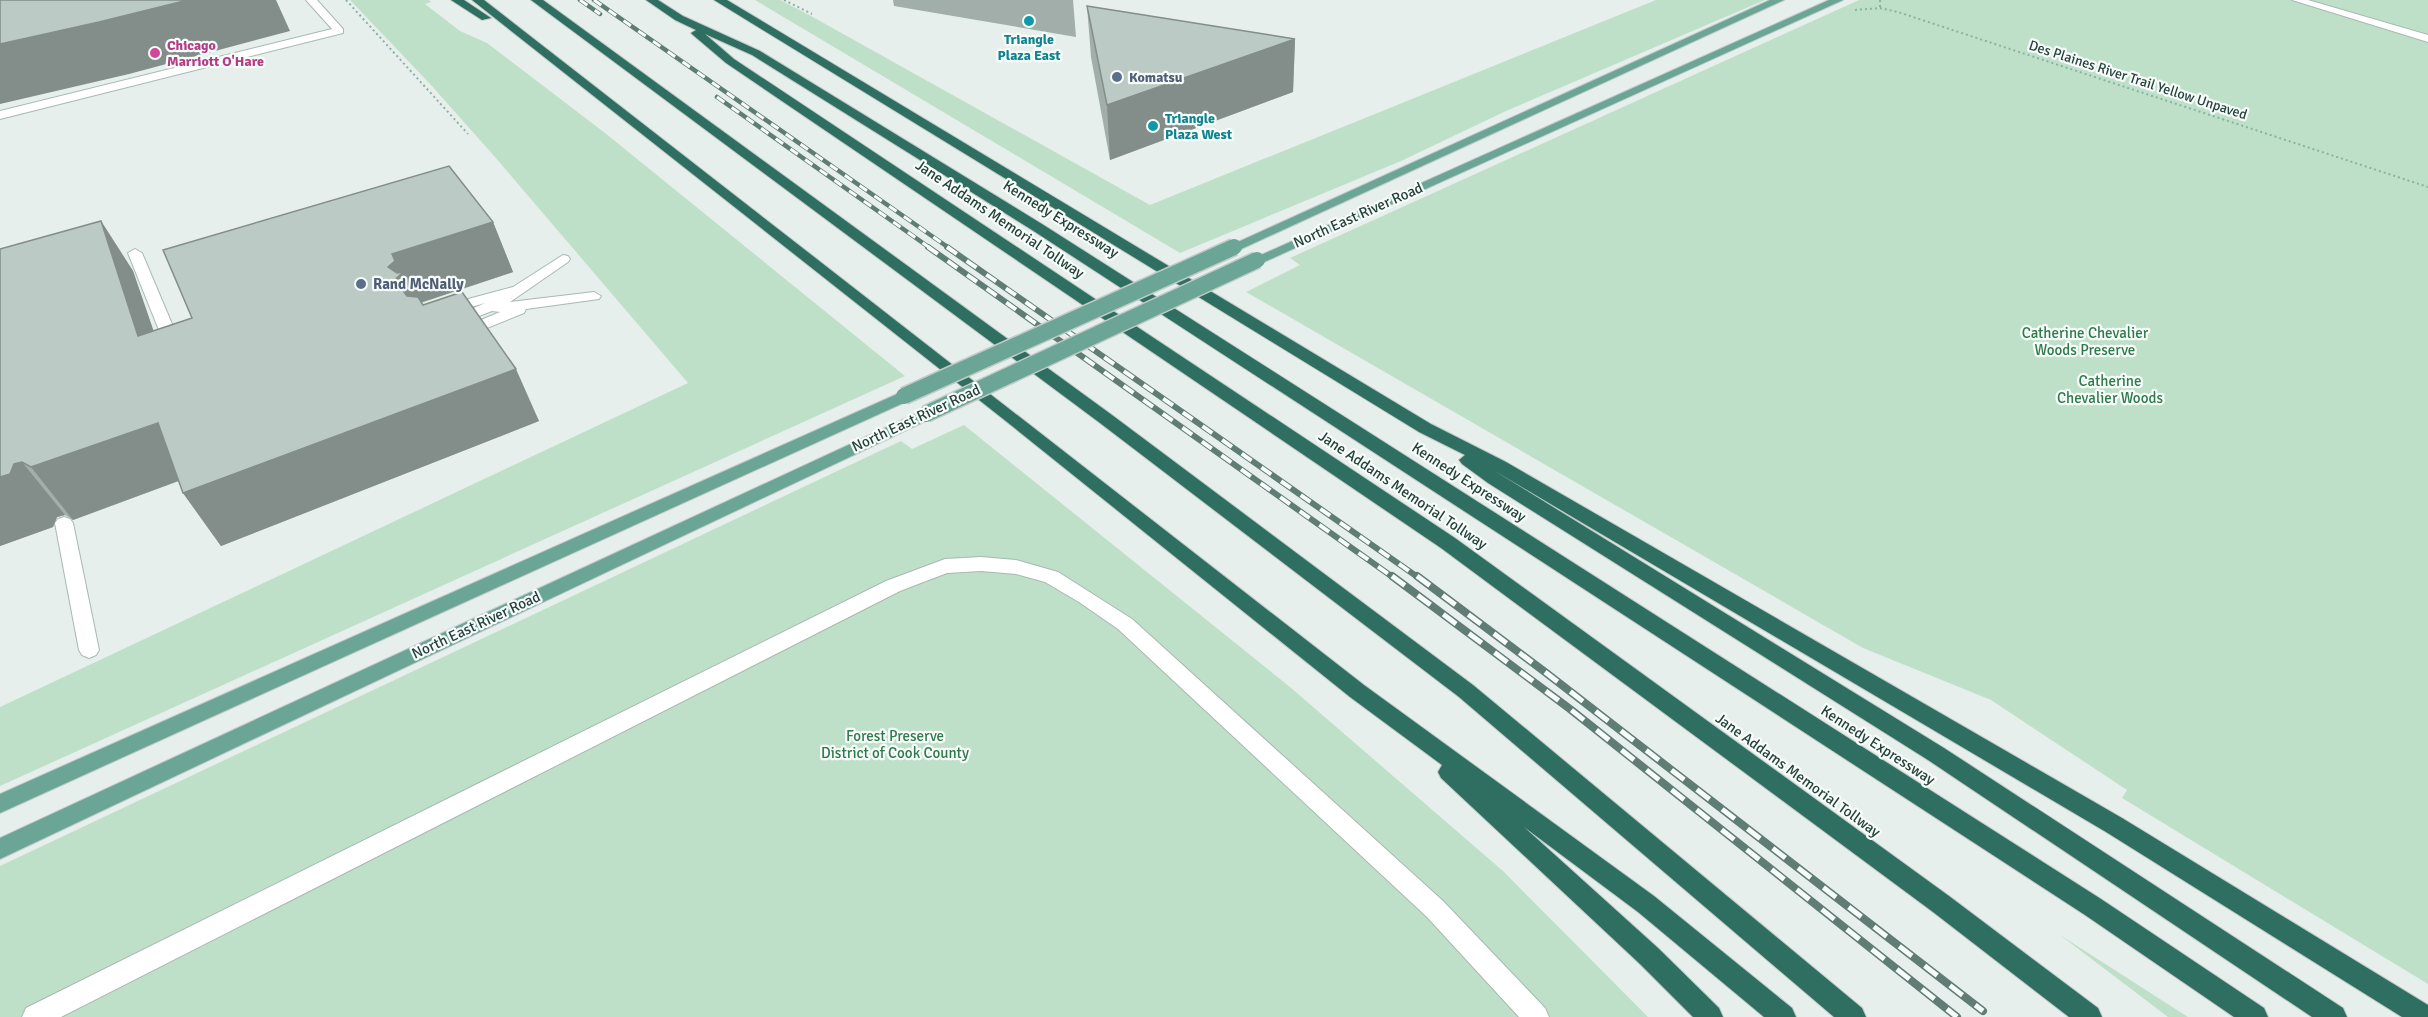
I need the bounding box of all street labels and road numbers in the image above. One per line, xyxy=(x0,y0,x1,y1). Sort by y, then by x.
street label: Des Plaines River Trail Yellow Unpaved xyxy=(2027,37,2249,123)
street label: Jane Addams Memorial Tollway xyxy=(912,156,1088,282)
street label: Kennedy Expressway xyxy=(1000,176,1122,262)
street label: North East River Road xyxy=(1291,178,1425,252)
street label: North East River Road xyxy=(849,380,983,456)
street label: Jane Addams Memorial Tollway xyxy=(1315,427,1491,553)
street label: Kennedy Expressway xyxy=(1408,438,1530,526)
street label: North East River Road xyxy=(409,587,543,663)
street label: Kennedy Expressway xyxy=(1817,701,1939,789)
street label: Jane Addams Memorial Tollway xyxy=(1712,709,1884,841)

